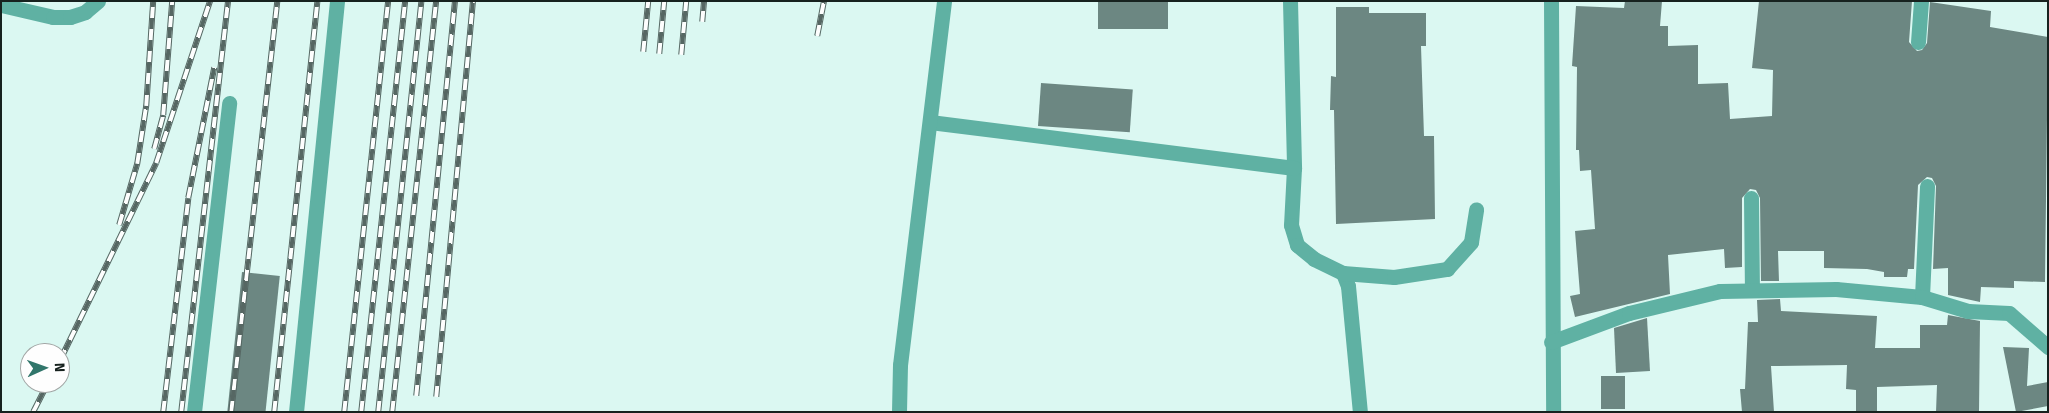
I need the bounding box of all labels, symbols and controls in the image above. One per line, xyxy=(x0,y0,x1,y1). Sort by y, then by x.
north arrow xyxy=(20,343,70,393)
text: N xyxy=(51,363,68,372)

